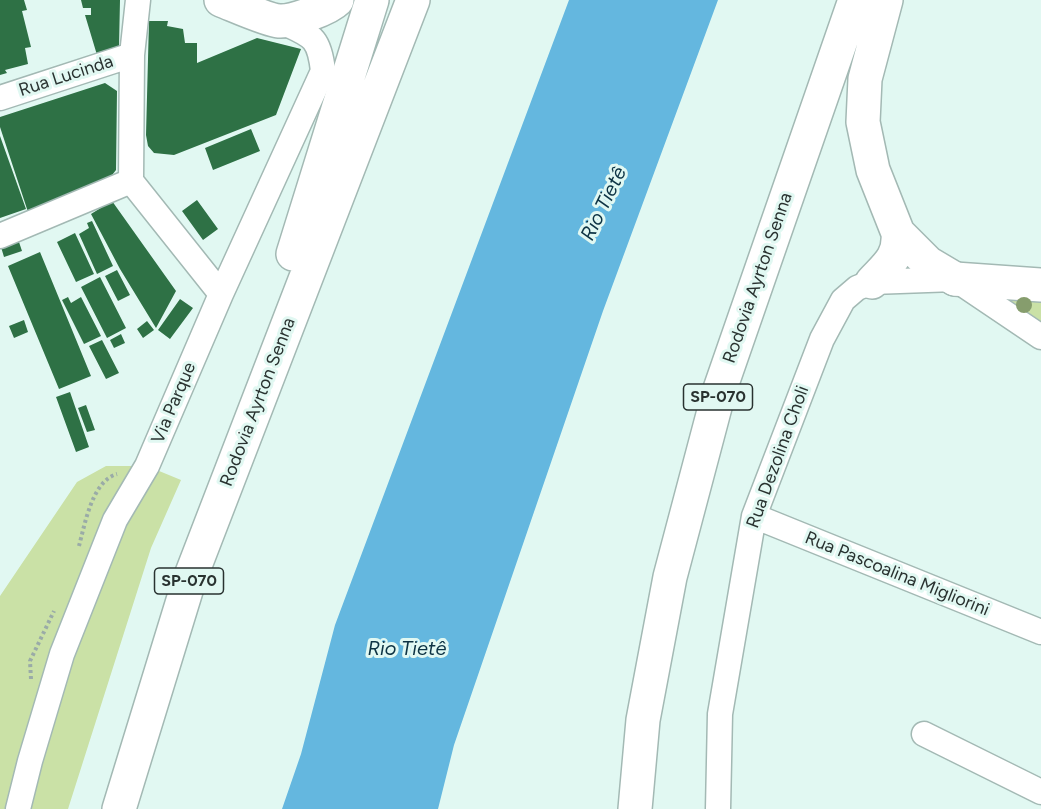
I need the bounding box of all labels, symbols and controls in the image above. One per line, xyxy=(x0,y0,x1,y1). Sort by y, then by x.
street label: Rua Lucinda xyxy=(16,51,116,101)
water label: Rio Tietê xyxy=(576,163,632,245)
street label: Rodovia Ayrton Senna xyxy=(719,190,797,366)
street label: Rodovia Ayrton Senna xyxy=(216,315,300,489)
street label: Via Parque xyxy=(147,359,201,447)
street label: Rua Dezolina Choli xyxy=(742,383,814,531)
road number: SP-070 xyxy=(684,384,752,410)
street label: Rua Pascoalina Migliorini xyxy=(802,527,992,621)
road number: SP-070 xyxy=(154,568,224,594)
water label: Rio Tietê xyxy=(367,637,447,661)

